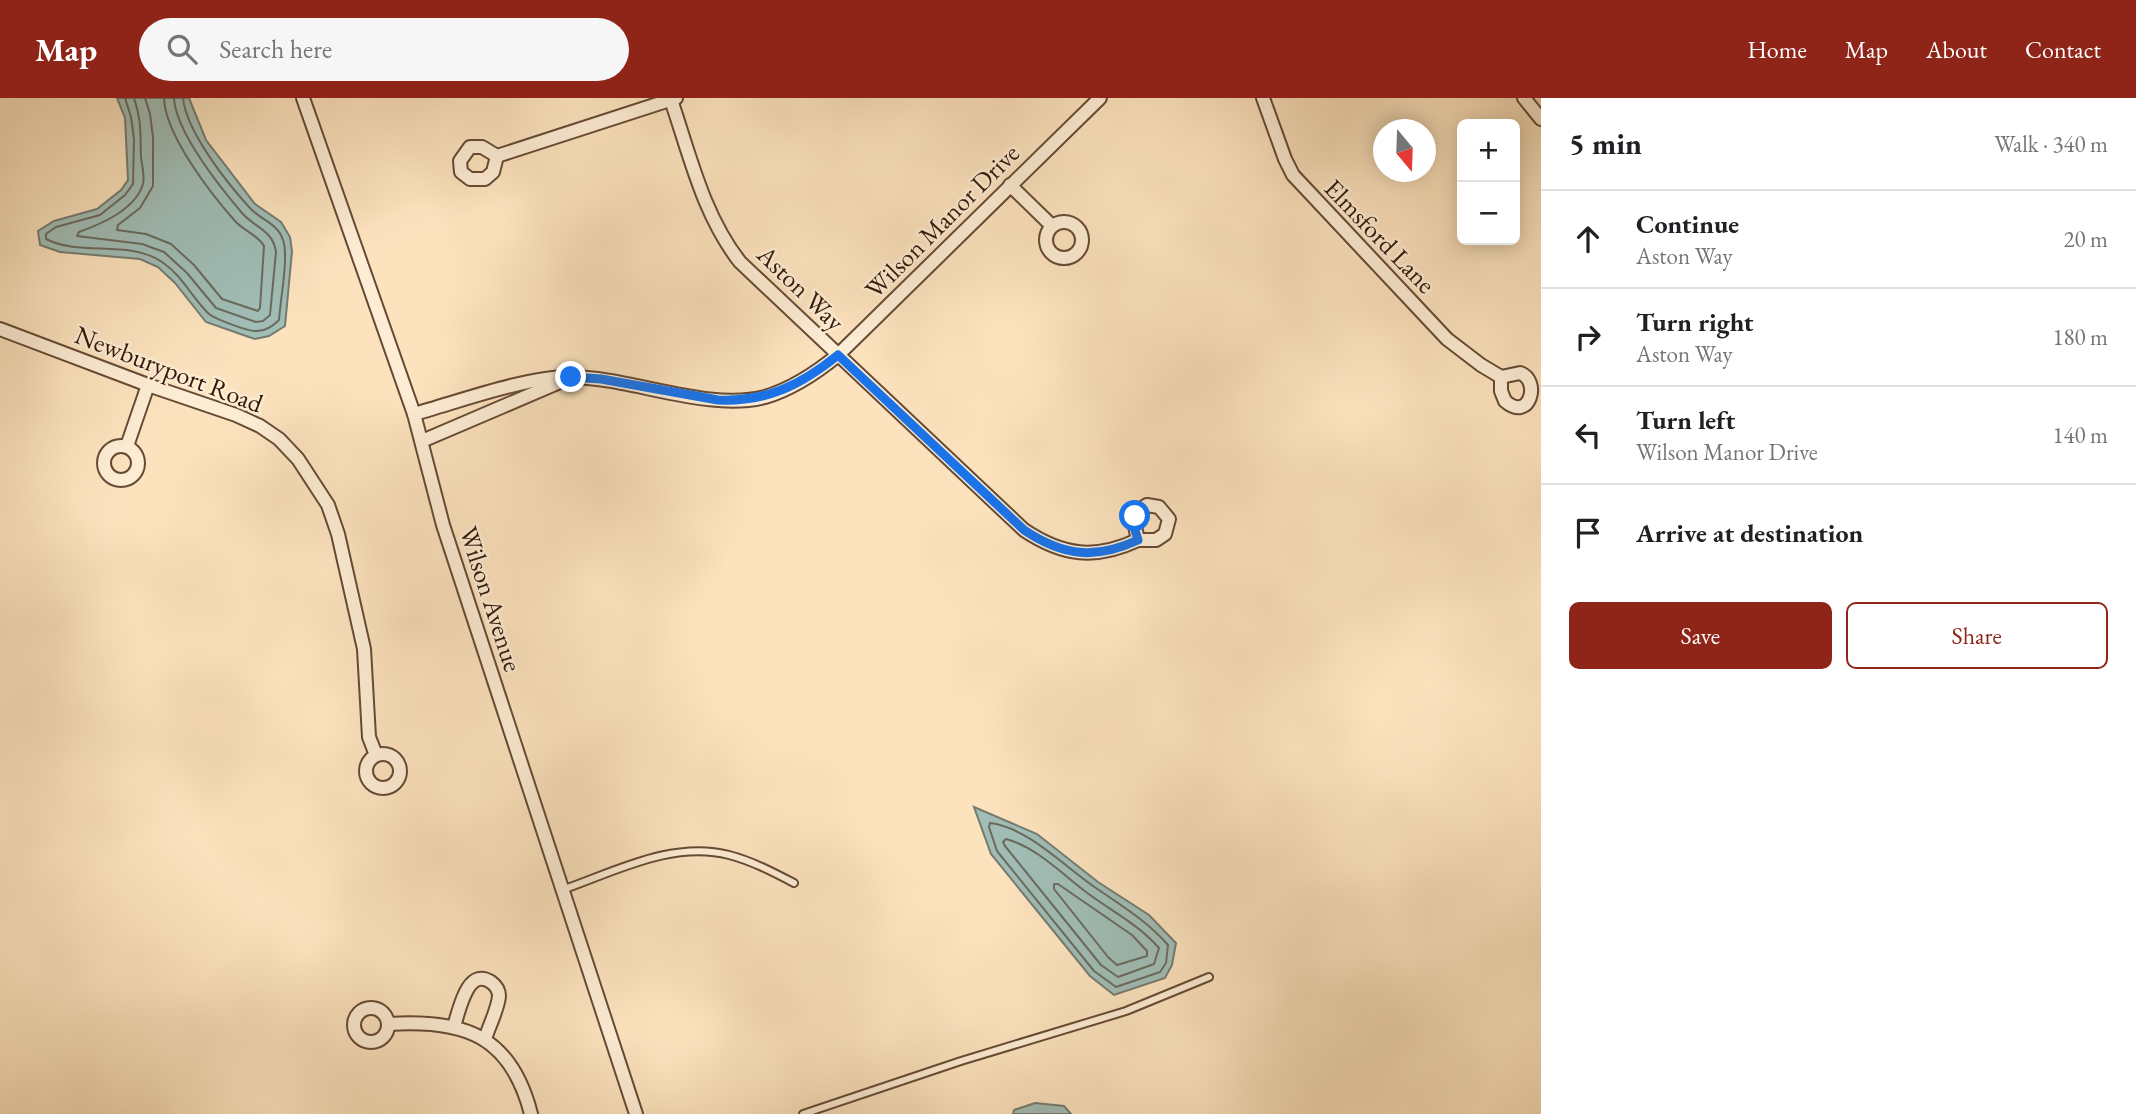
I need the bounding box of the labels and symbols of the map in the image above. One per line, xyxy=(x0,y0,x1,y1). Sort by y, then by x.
north arrow xyxy=(1373,119,1436,182)
street label: Wilson Manor Drive xyxy=(857,136,1027,306)
street label: Elmsford Lane xyxy=(1317,172,1443,300)
street label: Aston Way xyxy=(749,237,852,339)
street label: Newburyport Road xyxy=(70,318,269,421)
route end xyxy=(555,361,586,392)
route start xyxy=(1119,500,1150,531)
street label: Wilson Avenue xyxy=(452,522,530,676)

